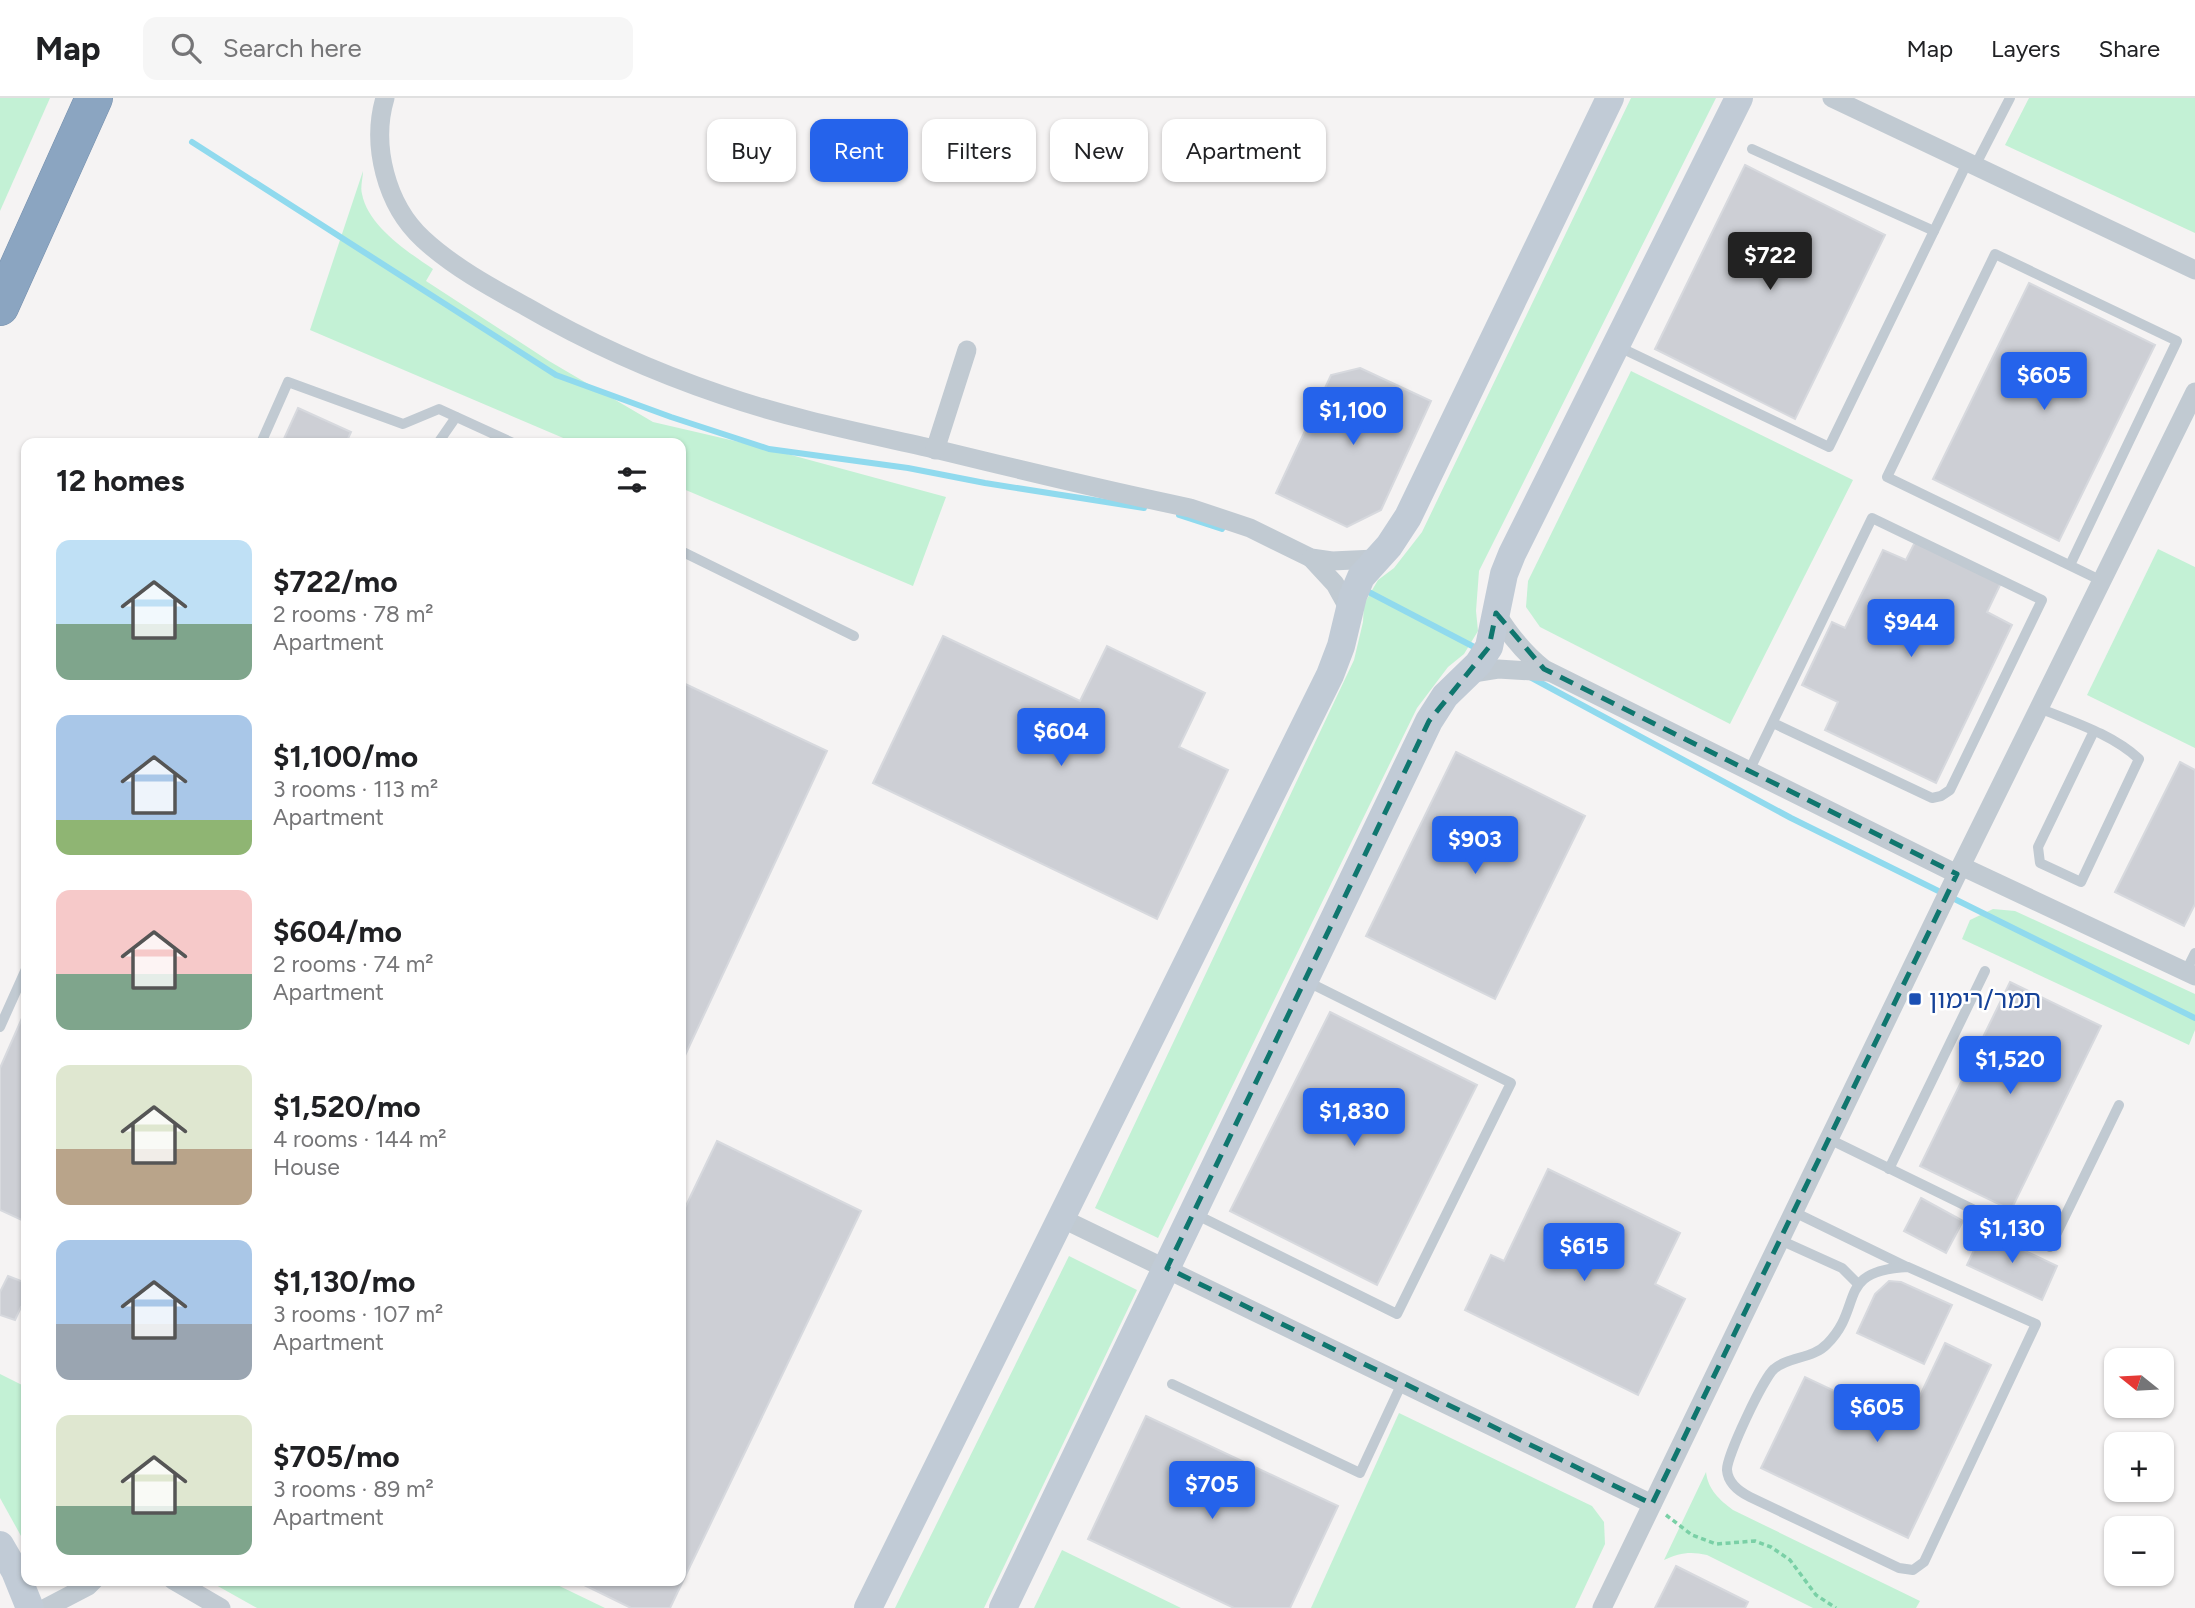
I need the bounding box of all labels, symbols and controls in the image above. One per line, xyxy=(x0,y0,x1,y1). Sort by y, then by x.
search box xyxy=(143,17,633,80)
text: Map xyxy=(35,29,101,68)
icon: search xyxy=(167,29,205,67)
text: Search here xyxy=(223,32,362,64)
text: Map xyxy=(1906,34,1953,63)
text: Layers xyxy=(1991,34,2060,63)
text: Share xyxy=(2098,34,2160,63)
chip: Buy xyxy=(707,119,796,182)
chip: Rent xyxy=(810,119,908,182)
chip: Filters xyxy=(922,119,1036,182)
chip: New xyxy=(1050,119,1148,182)
chip: Apartment xyxy=(1162,119,1326,182)
pin: $722 xyxy=(1729,232,1811,292)
text: $722 xyxy=(1744,241,1796,269)
pin: $605 xyxy=(2003,352,2085,412)
text: $605 xyxy=(2017,361,2071,389)
pin: $1,100 xyxy=(1296,388,1410,447)
text: $1,100 xyxy=(1319,396,1387,424)
icon: filters xyxy=(613,461,651,499)
text: 12 homes xyxy=(56,462,184,499)
text: $722/mo xyxy=(273,563,398,600)
icon: home xyxy=(112,568,196,652)
text: 2 rooms · 78 m² xyxy=(273,600,434,628)
pin: $944 xyxy=(1870,600,1952,659)
text: $944 xyxy=(1883,608,1939,636)
text: Apartment xyxy=(273,628,384,656)
pin: $604 xyxy=(1020,708,1102,768)
text: $604 xyxy=(1033,717,1089,745)
text: $1,100/mo xyxy=(273,738,418,775)
icon: home xyxy=(112,743,196,827)
text: 3 rooms · 113 m² xyxy=(273,775,438,803)
text: Apartment xyxy=(273,803,384,831)
pin: $903 xyxy=(1434,816,1516,876)
text: $903 xyxy=(1448,825,1502,853)
text: $604/mo xyxy=(273,913,402,950)
icon: home xyxy=(112,918,196,1002)
text: 2 rooms · 74 m² xyxy=(273,950,434,978)
text: Apartment xyxy=(273,978,384,1006)
place label: תמר/רימון xyxy=(1929,983,2041,1015)
marker: תמר/רימון xyxy=(1907,991,1923,1007)
pin: $1,520 xyxy=(1953,1037,2067,1096)
text: $1,520 xyxy=(1975,1045,2045,1073)
text: $1,520/mo xyxy=(273,1088,421,1125)
pin: $1,830 xyxy=(1297,1088,1411,1148)
icon: home xyxy=(112,1093,196,1177)
text: $1,830 xyxy=(1319,1097,1389,1125)
text: 4 rooms · 144 m² xyxy=(273,1125,447,1153)
text: House xyxy=(273,1153,340,1181)
pin: $1,130 xyxy=(1955,1206,2069,1265)
text: $1,130 xyxy=(1979,1214,2045,1242)
pin: $615 xyxy=(1543,1224,1625,1283)
text: $615 xyxy=(1559,1232,1609,1260)
text: $1,130/mo xyxy=(273,1263,415,1300)
icon: home xyxy=(112,1268,196,1352)
text: 3 rooms · 107 m² xyxy=(273,1300,443,1328)
text: Apartment xyxy=(273,1328,384,1356)
north arrow xyxy=(2104,1348,2174,1418)
map controls xyxy=(2104,1348,2174,1586)
pin: $605 xyxy=(1836,1384,1918,1444)
text: $605 xyxy=(1850,1393,1904,1421)
button: + xyxy=(2104,1432,2174,1502)
text: $705/mo xyxy=(273,1438,400,1475)
icon: home xyxy=(112,1443,196,1527)
pin: $705 xyxy=(1171,1462,1253,1521)
text: $705 xyxy=(1185,1470,1239,1498)
text: 3 rooms · 89 m² xyxy=(273,1475,434,1503)
text: Apartment xyxy=(273,1503,384,1531)
button: − xyxy=(2104,1516,2174,1586)

